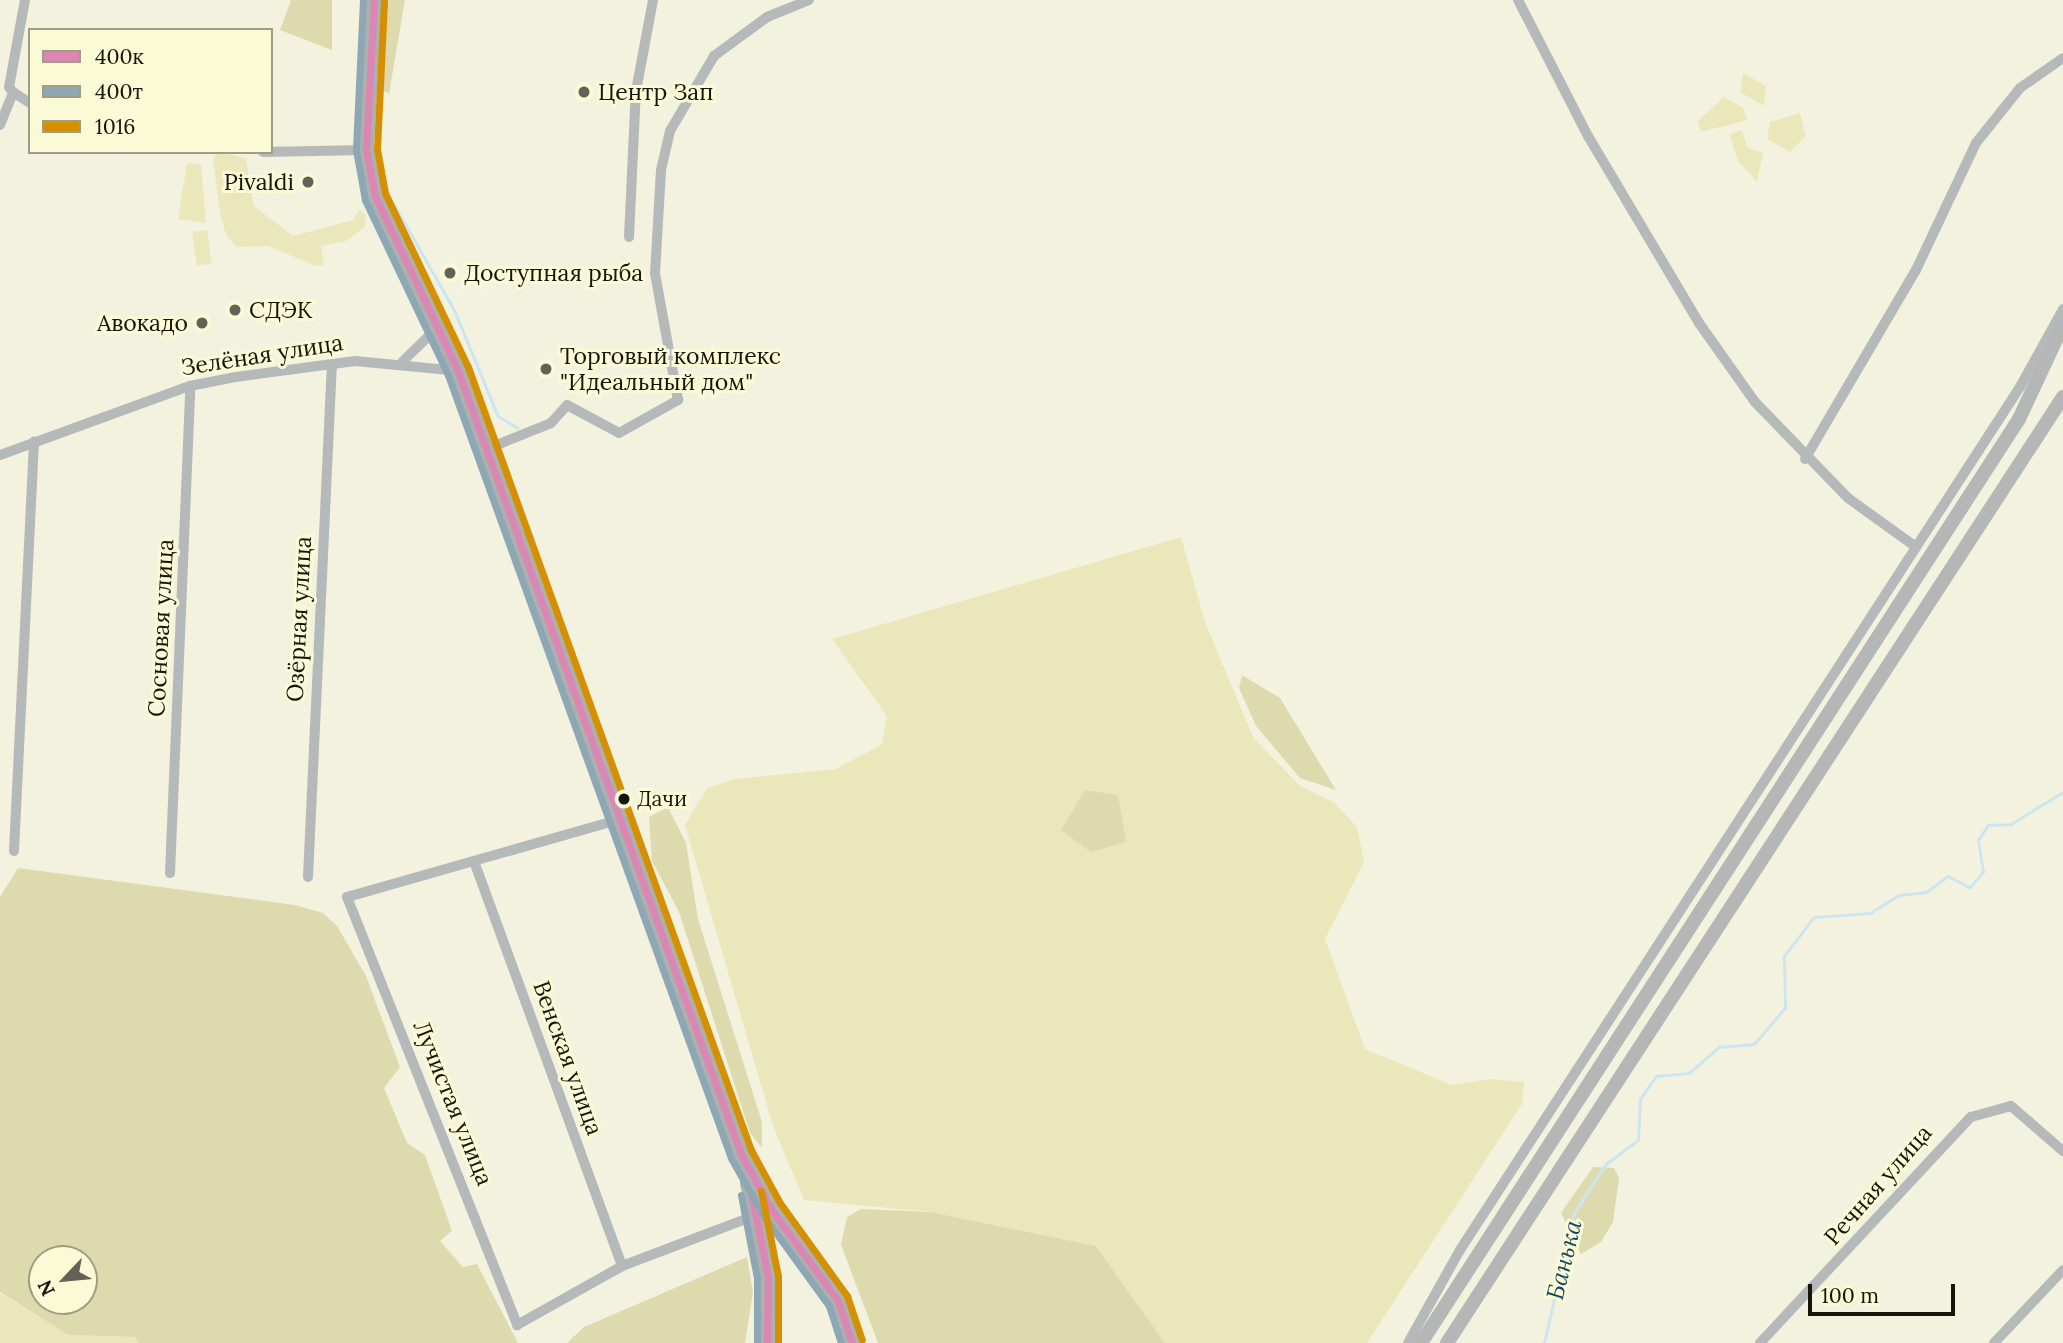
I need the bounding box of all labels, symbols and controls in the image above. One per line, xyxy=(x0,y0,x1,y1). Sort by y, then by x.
legend xyxy=(28,28,273,154)
text: 400к xyxy=(95,43,144,70)
text: 400т xyxy=(95,78,143,105)
place label: Центр Зап xyxy=(598,78,713,106)
marker: Центр Зап xyxy=(576,84,592,100)
text: 1016 xyxy=(95,113,135,140)
place label: Pivaldi xyxy=(224,168,294,196)
marker: Pivaldi xyxy=(300,174,316,190)
place label: Доступная рыба xyxy=(464,259,643,287)
marker: Доступная рыба xyxy=(442,265,458,281)
place label: СДЭК xyxy=(249,296,313,324)
marker: СДЭК xyxy=(227,302,243,318)
place label: Авокадо xyxy=(97,309,188,337)
marker: Авокадо xyxy=(194,315,210,331)
street label: Зелёная улица xyxy=(179,329,345,381)
place label: Торговый комплекс "Идеальный дом" xyxy=(560,342,781,396)
marker: Торговый комплекс "Идеальный дом" xyxy=(538,361,554,377)
street label: Озёрная улица xyxy=(281,535,317,703)
street label: Сосновая улица xyxy=(143,538,179,718)
place label: Дачи xyxy=(637,786,687,812)
marker: Дачи xyxy=(617,792,631,806)
street label: Венская улица xyxy=(527,977,609,1139)
street label: Лучистая улица xyxy=(407,1017,499,1189)
street label: Речная улица xyxy=(1818,1119,1938,1251)
water label: Банька xyxy=(1540,1217,1588,1303)
north arrow xyxy=(28,1245,98,1315)
scale bar xyxy=(1811,1270,1958,1314)
text: N xyxy=(32,1276,60,1300)
text: 100 m xyxy=(1821,1282,1879,1309)

